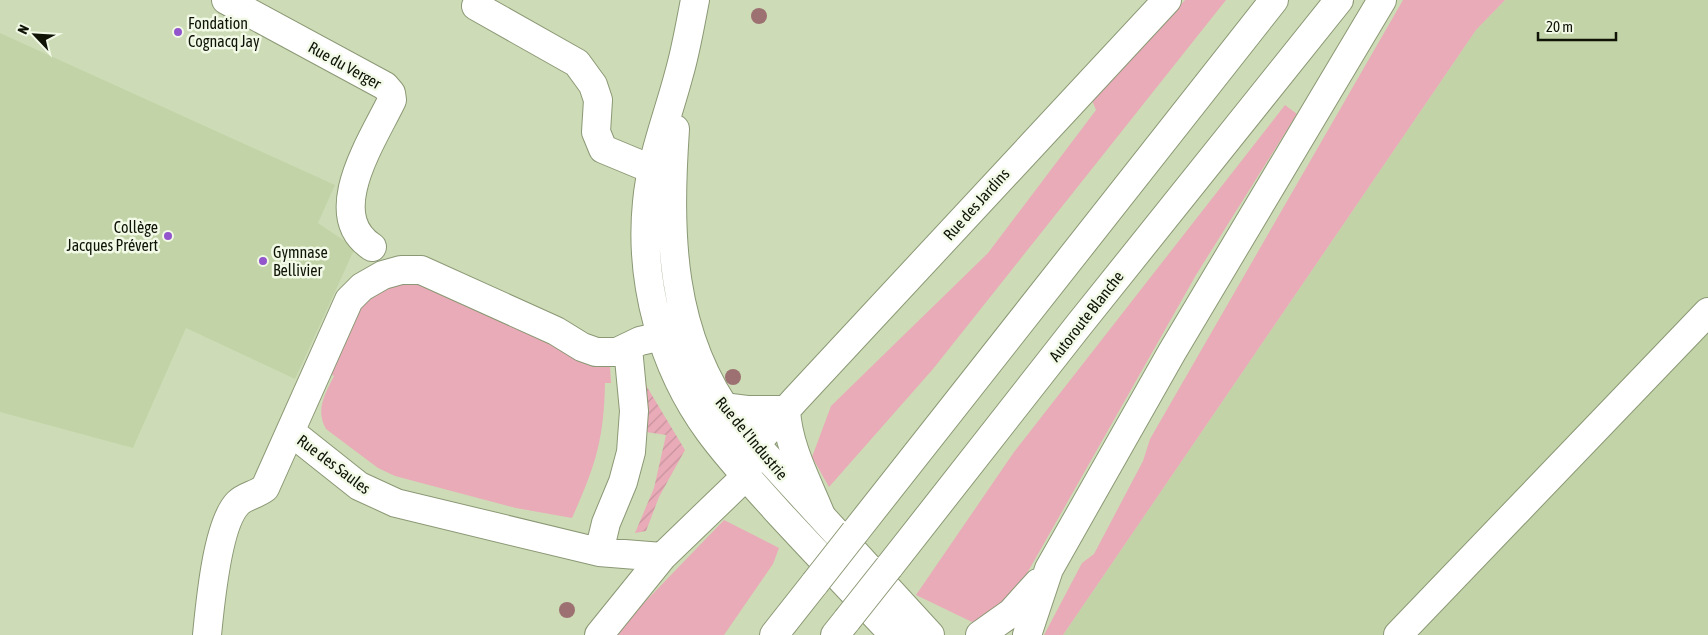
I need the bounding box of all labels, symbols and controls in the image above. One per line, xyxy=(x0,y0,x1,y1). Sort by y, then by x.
north arrow xyxy=(10,10,60,60)
scale bar xyxy=(1538,10,1616,42)
place label: Fondation Cognacq Jay xyxy=(188,14,260,51)
text: 20 m xyxy=(1546,18,1573,35)
text: N xyxy=(14,22,32,37)
marker: Fondation Cognacq Jay xyxy=(172,26,184,38)
street label: Rue du Verger xyxy=(305,38,385,93)
street label: Rue des Jardins xyxy=(939,164,1013,243)
place label: Collège Jacques Prévert xyxy=(67,218,158,255)
marker: Collège Jacques Prévert xyxy=(162,230,174,242)
place label: Gymnase Bellivier xyxy=(273,243,328,279)
marker: Gymnase Bellivier xyxy=(257,255,269,267)
street label: Autoroute Blanche xyxy=(1045,267,1127,365)
street label: Rue de l'Industrie xyxy=(712,393,792,483)
street label: Rue des Saules xyxy=(294,431,374,497)

